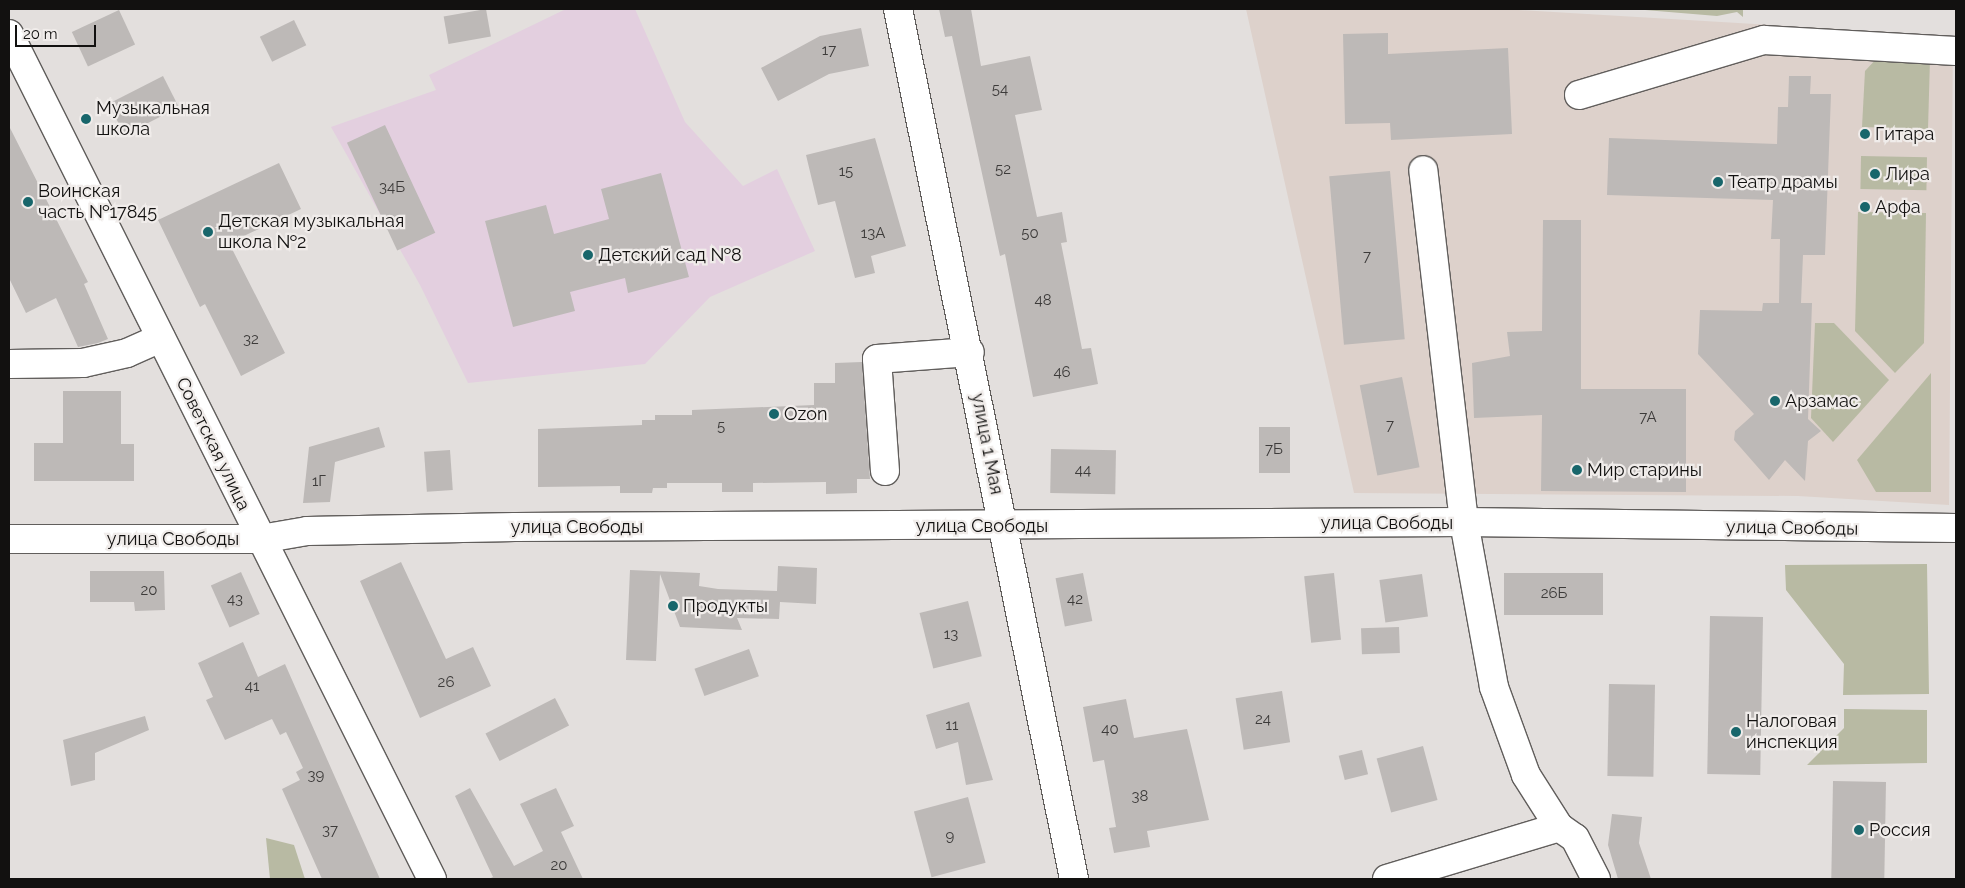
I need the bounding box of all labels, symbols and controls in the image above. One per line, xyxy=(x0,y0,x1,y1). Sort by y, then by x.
scale bar xyxy=(18,15,99,47)
text: 20 m xyxy=(23,25,58,43)
house number: 17 xyxy=(822,42,836,60)
house number: 54 xyxy=(992,81,1008,99)
place label: Музыкальная школа xyxy=(96,98,210,140)
marker: Музыкальная школа xyxy=(80,113,92,125)
place label: Гитара xyxy=(1875,123,1934,145)
marker: Гитара xyxy=(1859,128,1871,140)
house number: 52 xyxy=(995,161,1011,179)
house number: 15 xyxy=(839,163,853,181)
place label: Лира xyxy=(1885,163,1930,185)
marker: Лира xyxy=(1869,168,1881,180)
place label: Театр драмы xyxy=(1728,171,1838,193)
marker: Театр драмы xyxy=(1712,176,1724,188)
house number: 34Б xyxy=(379,179,405,197)
place label: Воинская часть №17845 xyxy=(38,181,157,223)
marker: Воинская часть №17845 xyxy=(22,196,34,208)
place label: Арфа xyxy=(1875,196,1921,218)
marker: Арфа xyxy=(1859,201,1871,213)
place label: Детская музыкальная школа №2 xyxy=(218,211,404,253)
house number: 13А xyxy=(861,225,885,243)
house number: 50 xyxy=(1021,225,1039,243)
marker: Детская музыкальная школа №2 xyxy=(202,226,214,238)
place label: Детский сад №8 xyxy=(598,244,742,266)
house number: 7 xyxy=(1363,248,1371,266)
marker: Детский сад №8 xyxy=(582,249,594,261)
house number: 48 xyxy=(1034,292,1052,310)
house number: 32 xyxy=(243,331,259,349)
house number: 46 xyxy=(1053,364,1071,382)
street label: Советская улица xyxy=(171,374,255,514)
place label: Арзамас xyxy=(1785,390,1859,412)
street label: улица 1 Мая xyxy=(967,392,1007,496)
marker: Арзамас xyxy=(1769,395,1781,407)
place label: Ozon xyxy=(784,403,827,425)
marker: Ozon xyxy=(768,408,780,420)
house number: 7А xyxy=(1639,409,1657,427)
house number: 7 xyxy=(1386,417,1394,435)
house number: 5 xyxy=(717,418,725,436)
house number: 7Б xyxy=(1265,441,1283,459)
place label: Мир старины xyxy=(1587,459,1702,481)
house number: 44 xyxy=(1075,462,1091,480)
marker: Мир старины xyxy=(1571,464,1583,476)
house number: 1Г xyxy=(312,473,326,491)
street label: улица Свободы xyxy=(1321,512,1453,534)
street label: улица Свободы xyxy=(916,515,1048,537)
street label: улица Свободы xyxy=(511,516,643,538)
street label: улица Свободы xyxy=(1726,516,1858,540)
street label: улица Свободы xyxy=(107,528,239,550)
house number: 20 xyxy=(141,582,157,600)
house number: 26Б xyxy=(1541,585,1567,603)
house number: 43 xyxy=(227,591,243,609)
house number: 42 xyxy=(1067,591,1083,609)
place label: Продукты xyxy=(683,595,768,617)
marker: Продукты xyxy=(667,600,679,612)
house number: 13 xyxy=(944,626,958,644)
house number: 26 xyxy=(438,674,454,692)
house number: 41 xyxy=(245,678,259,696)
house number: 24 xyxy=(1255,711,1271,729)
place label: Налоговая инспекция xyxy=(1746,711,1838,754)
house number: 11 xyxy=(946,717,958,735)
house number: 40 xyxy=(1101,721,1119,739)
marker: Налоговая инспекция xyxy=(1730,726,1742,738)
house number: 39 xyxy=(308,767,324,785)
house number: 38 xyxy=(1132,788,1148,806)
place label: Россия xyxy=(1869,819,1931,841)
house number: 37 xyxy=(322,822,338,840)
marker: Россия xyxy=(1853,824,1865,836)
house number: 9 xyxy=(946,828,954,846)
house number: 20 xyxy=(551,857,567,875)

